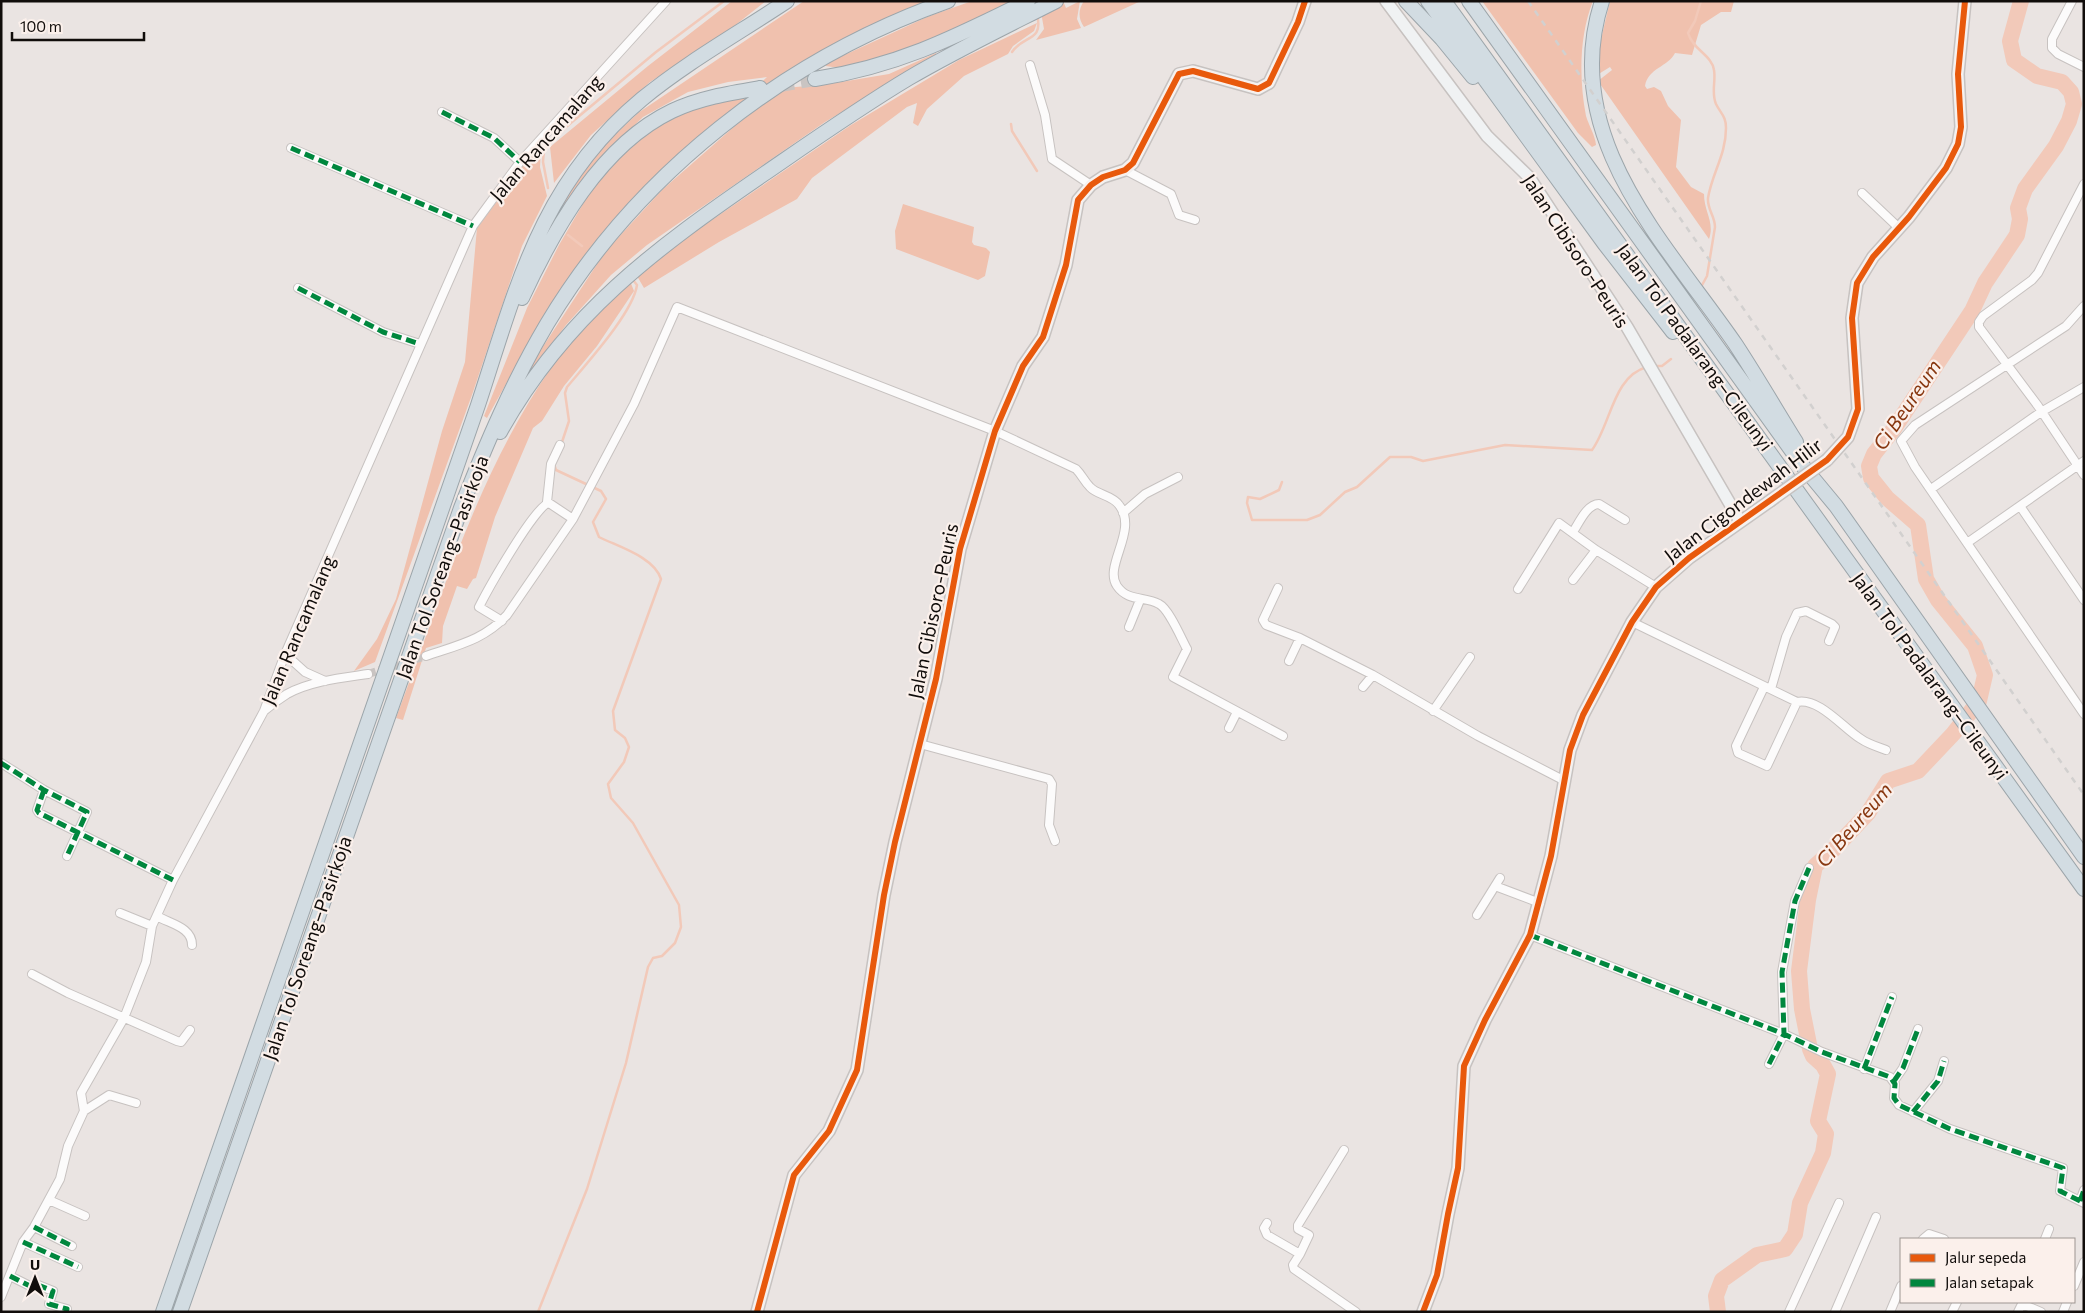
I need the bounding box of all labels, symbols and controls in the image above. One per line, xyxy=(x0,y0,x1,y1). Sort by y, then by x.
scale bar xyxy=(12,10,145,42)
text: 100 m xyxy=(20,17,62,35)
street label: Jalan Rancamalang xyxy=(484,70,607,206)
street label: Jalan Cibisoro-Peuris xyxy=(1518,170,1635,332)
street label: Jalan Tol Padalarang–Cileunyi xyxy=(1612,238,1778,455)
water label: Ci Beureum xyxy=(1867,355,1945,454)
street label: Jalan Cigondewah Hilir xyxy=(1659,433,1826,566)
street label: Jalan Tol Soreang–Pasirkoja xyxy=(390,452,493,682)
street label: Jalan Cibisoro-Peuris xyxy=(903,521,962,701)
street label: Jalan Rancamalang xyxy=(256,552,339,708)
street label: Jalan Tol Padalarang–Cileunyi xyxy=(1847,567,2013,784)
water label: Ci Beureum xyxy=(1810,777,1896,872)
street label: Jalan Tol Soreang–Pasirkoja xyxy=(257,833,356,1063)
legend xyxy=(1900,1238,2075,1303)
text: Jalur sepeda xyxy=(1945,1248,2026,1266)
north arrow xyxy=(10,1253,60,1303)
text: U xyxy=(30,1256,40,1273)
text: Jalan setapak xyxy=(1945,1273,2034,1291)

